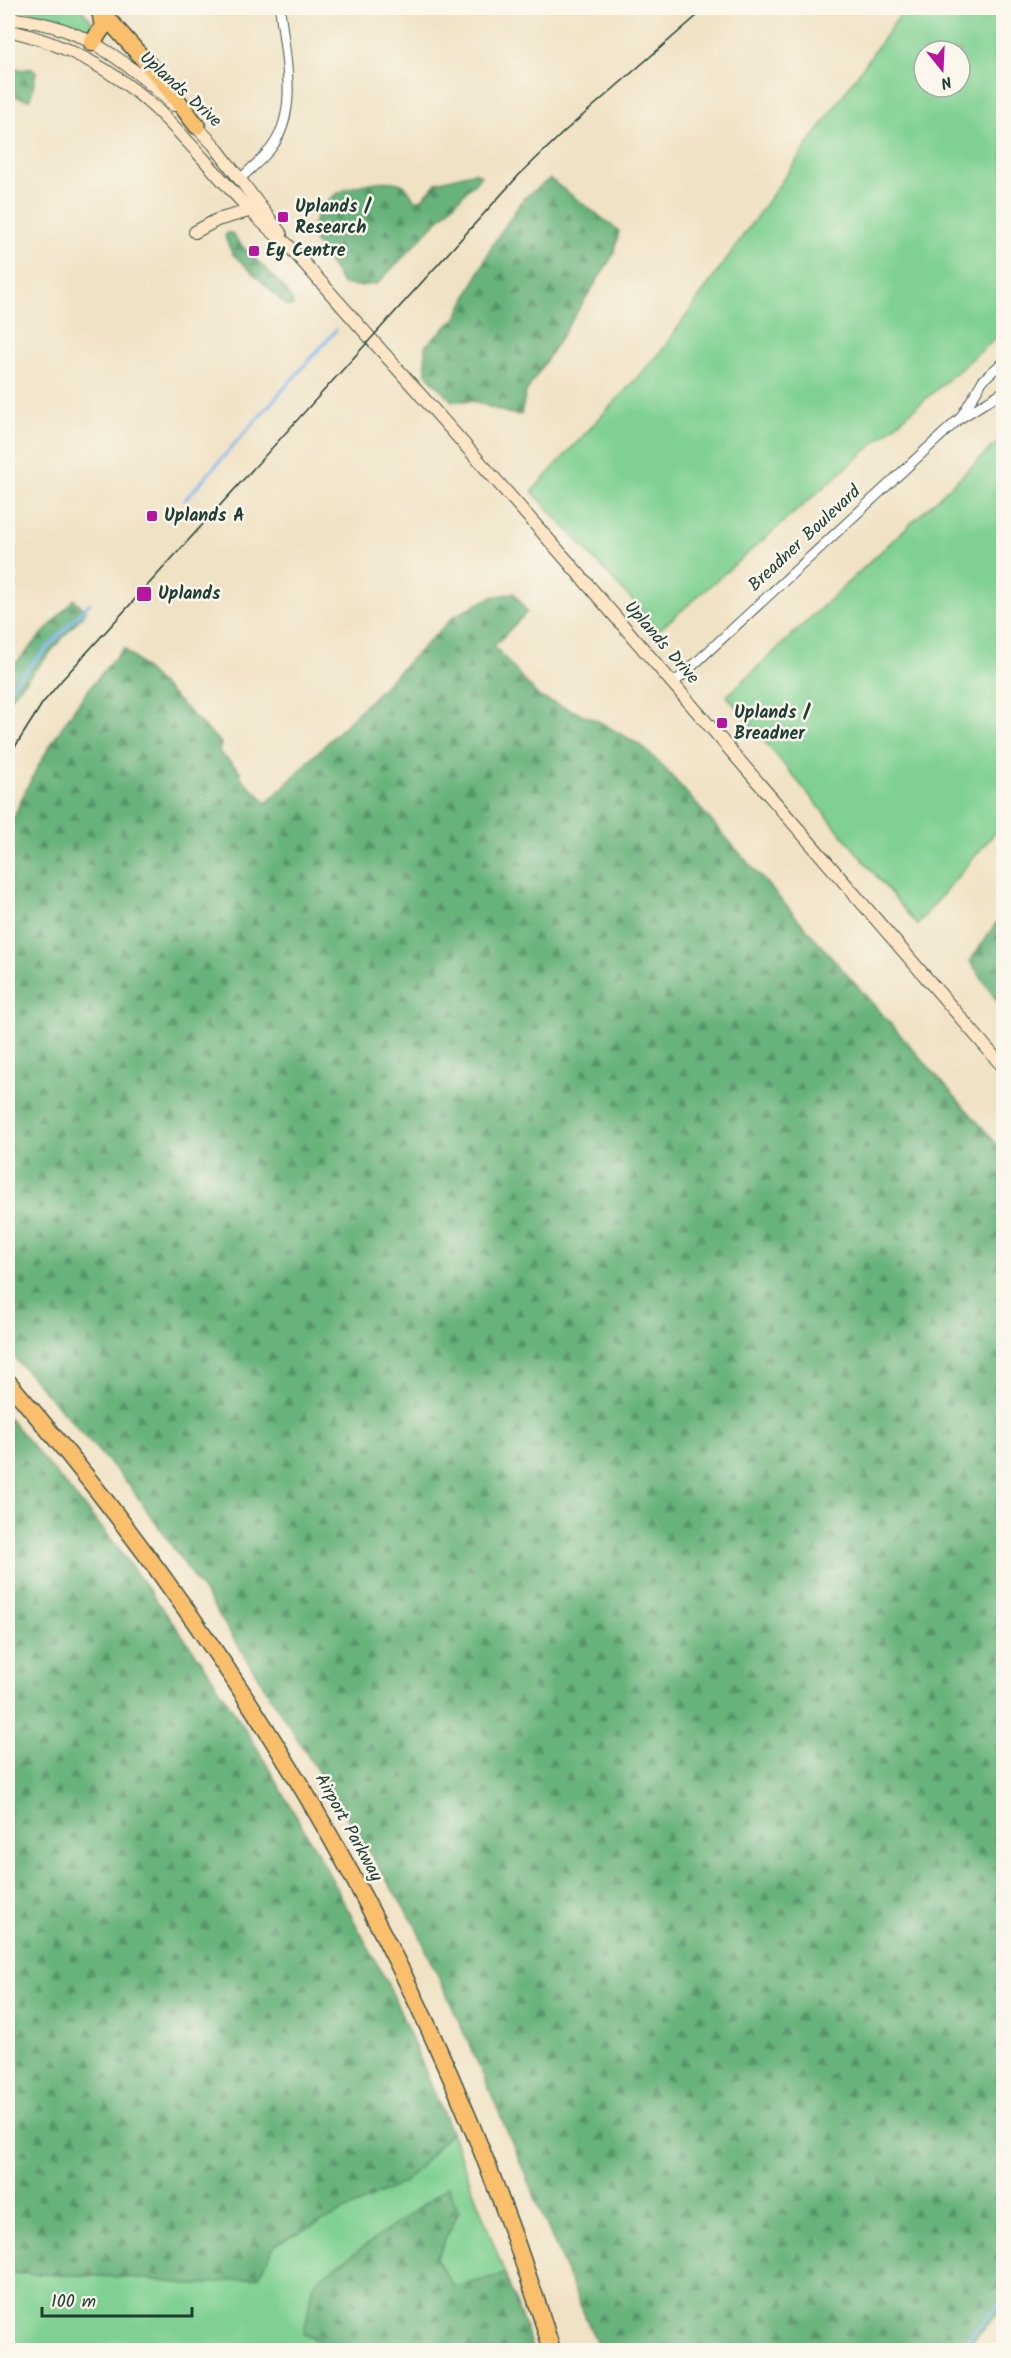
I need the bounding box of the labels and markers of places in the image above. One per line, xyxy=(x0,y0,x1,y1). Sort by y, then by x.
place label: Uplands / Research xyxy=(295,193,372,243)
marker: Uplands / Research xyxy=(276,210,290,224)
place label: Ey Centre xyxy=(266,237,346,266)
marker: Ey Centre xyxy=(247,244,261,258)
place label: Uplands A xyxy=(164,502,245,531)
marker: Uplands A xyxy=(145,509,159,523)
place label: Uplands xyxy=(158,580,221,609)
marker: Uplands xyxy=(135,585,153,603)
place label: Uplands / Breadner xyxy=(734,699,811,749)
marker: Uplands / Breadner xyxy=(715,716,729,730)

